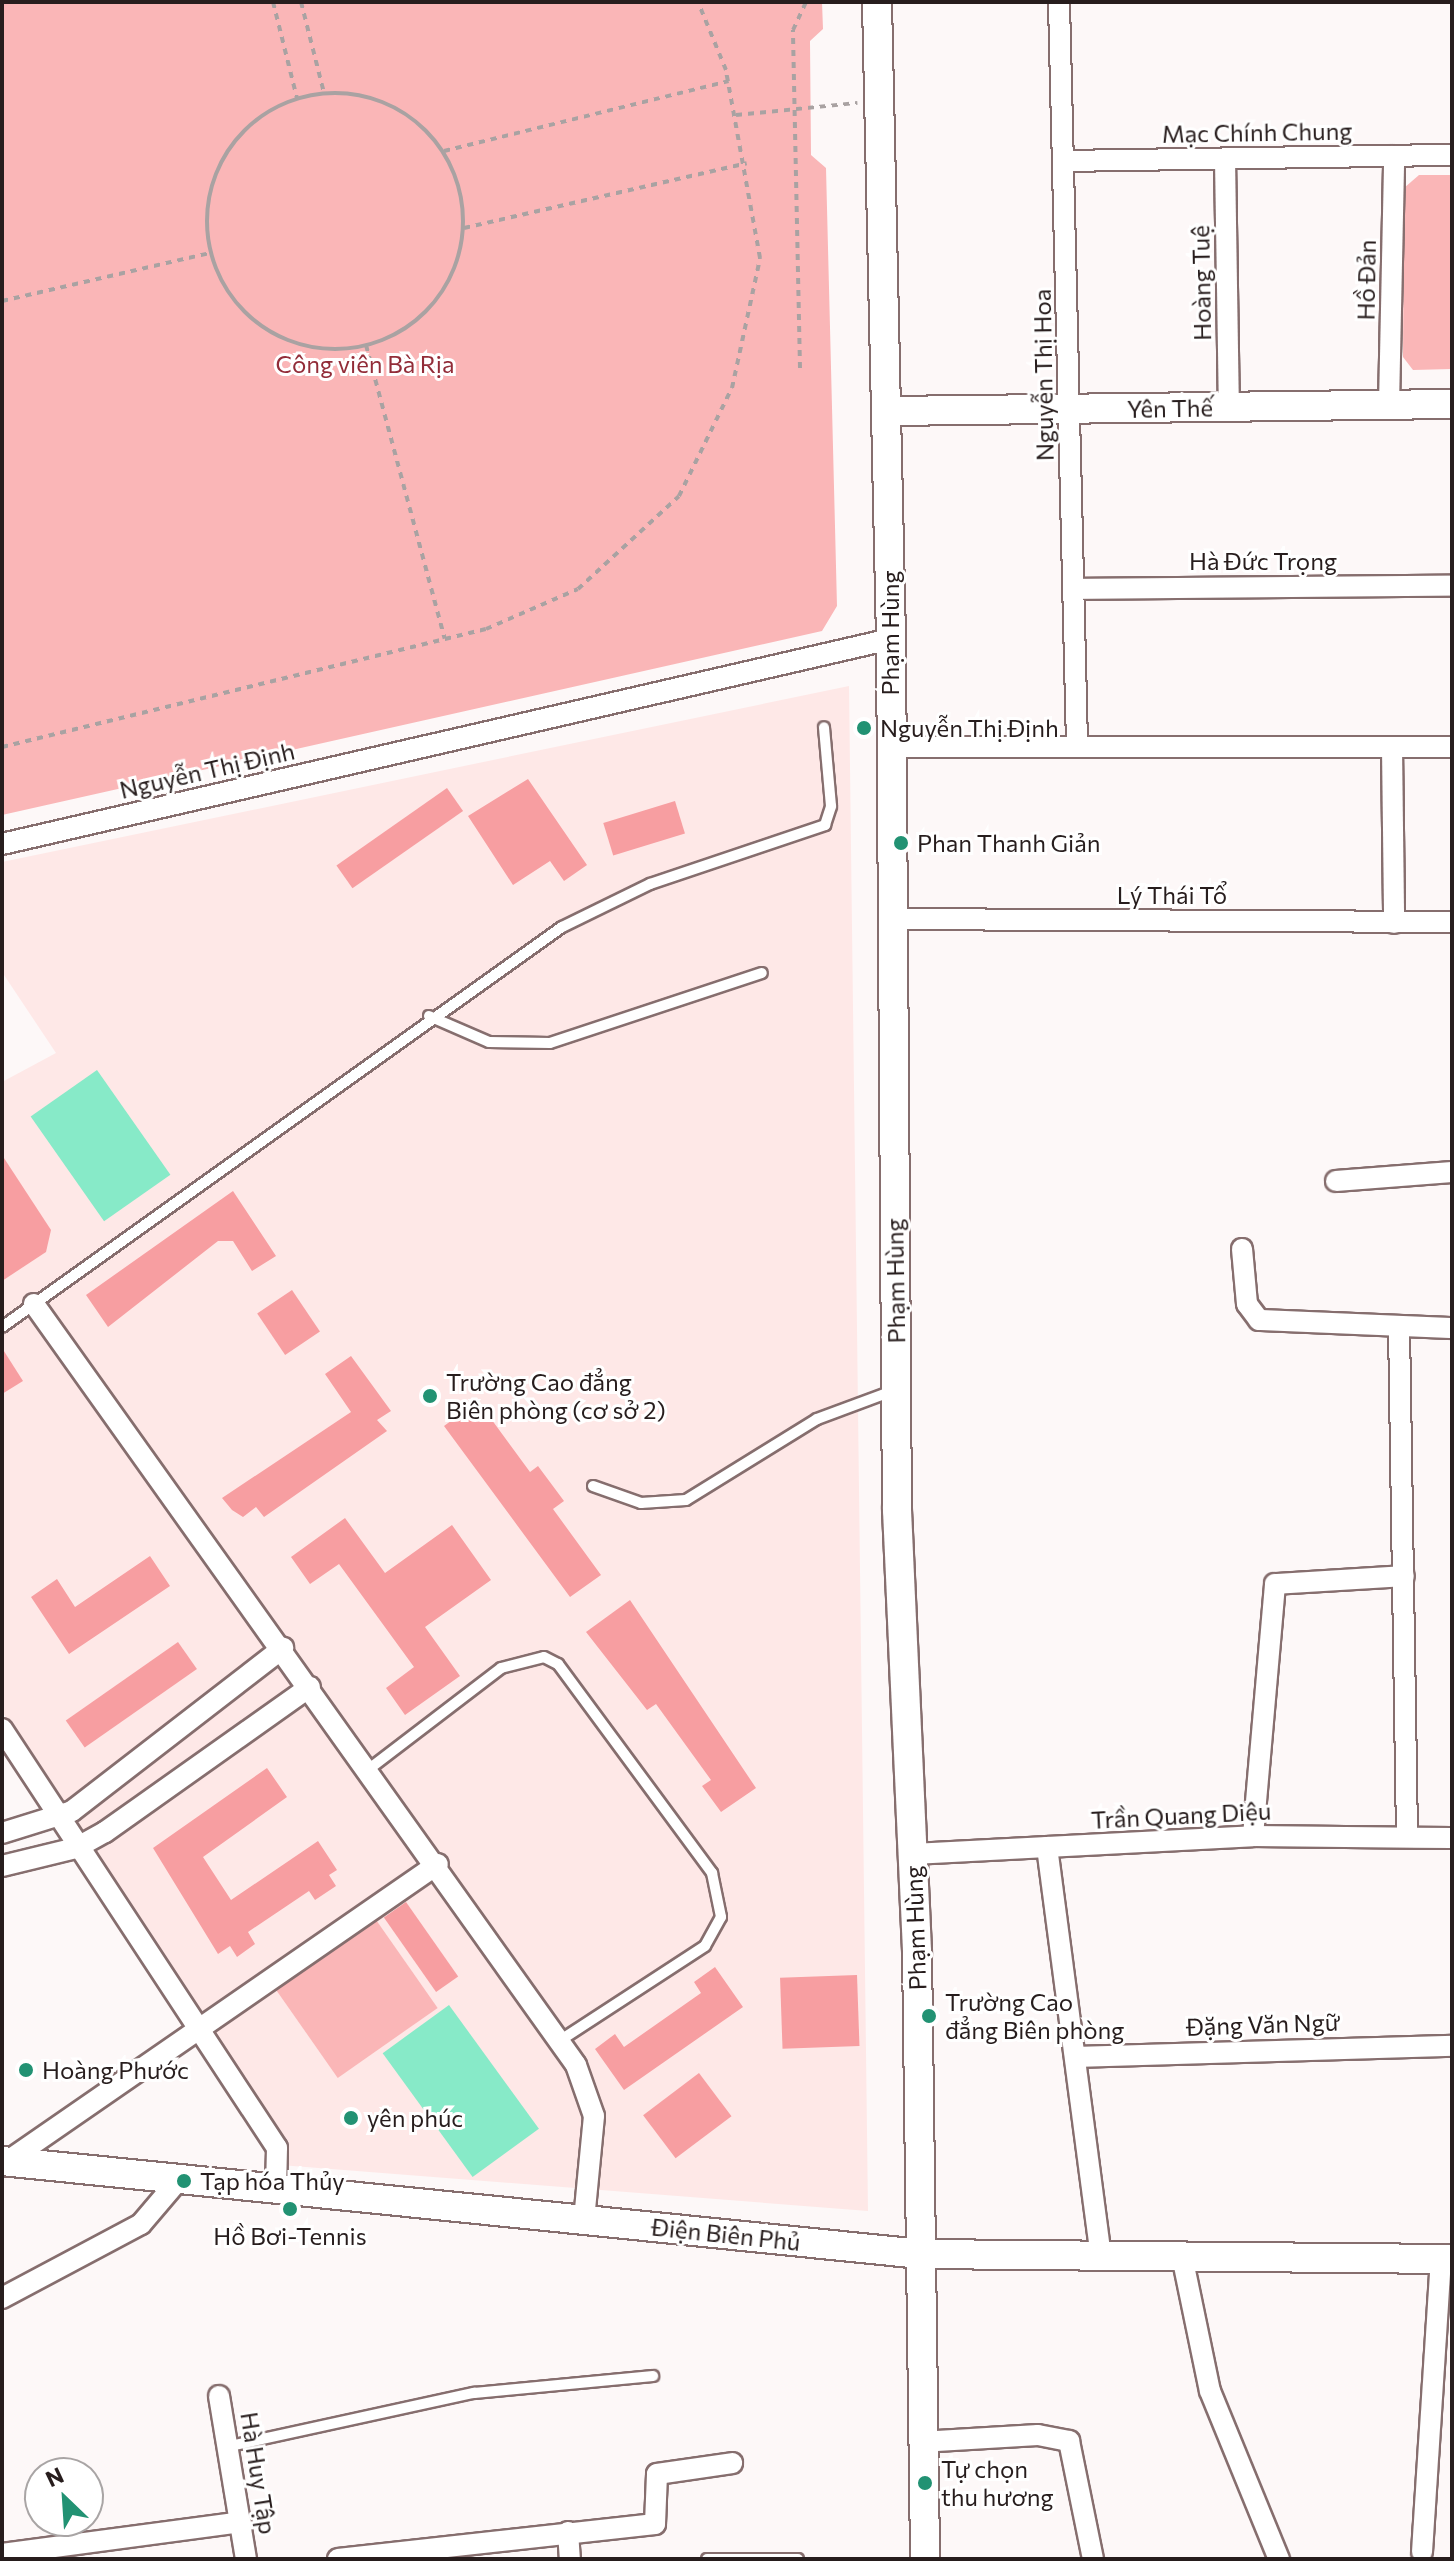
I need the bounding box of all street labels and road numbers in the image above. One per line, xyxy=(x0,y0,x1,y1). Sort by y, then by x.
street label: Mạc Chính Chung xyxy=(1162,116,1352,148)
street label: Hoàng Tuệ xyxy=(1186,225,1216,341)
street label: Hồ Đản xyxy=(1351,239,1381,321)
street label: Nguyễn Thị Hoa xyxy=(1027,289,1059,461)
street label: Yên Thế xyxy=(1127,393,1213,423)
street label: Hà Đức Trọng xyxy=(1189,547,1337,575)
street label: Phạm Hùng xyxy=(876,571,904,695)
street label: Nguyễn Thị Định xyxy=(117,736,297,804)
street label: Lý Thái Tổ xyxy=(1117,881,1227,909)
street label: Phạm Hùng xyxy=(880,1218,910,1344)
street label: Trần Quang Diệu xyxy=(1090,1796,1272,1834)
street label: Phạm Hùng xyxy=(898,1865,932,1991)
street label: Đặng Văn Ngữ xyxy=(1186,2007,1340,2041)
street label: Điện Biên Phủ xyxy=(650,2212,802,2256)
street label: Hà Huy Tập xyxy=(235,2410,283,2536)

